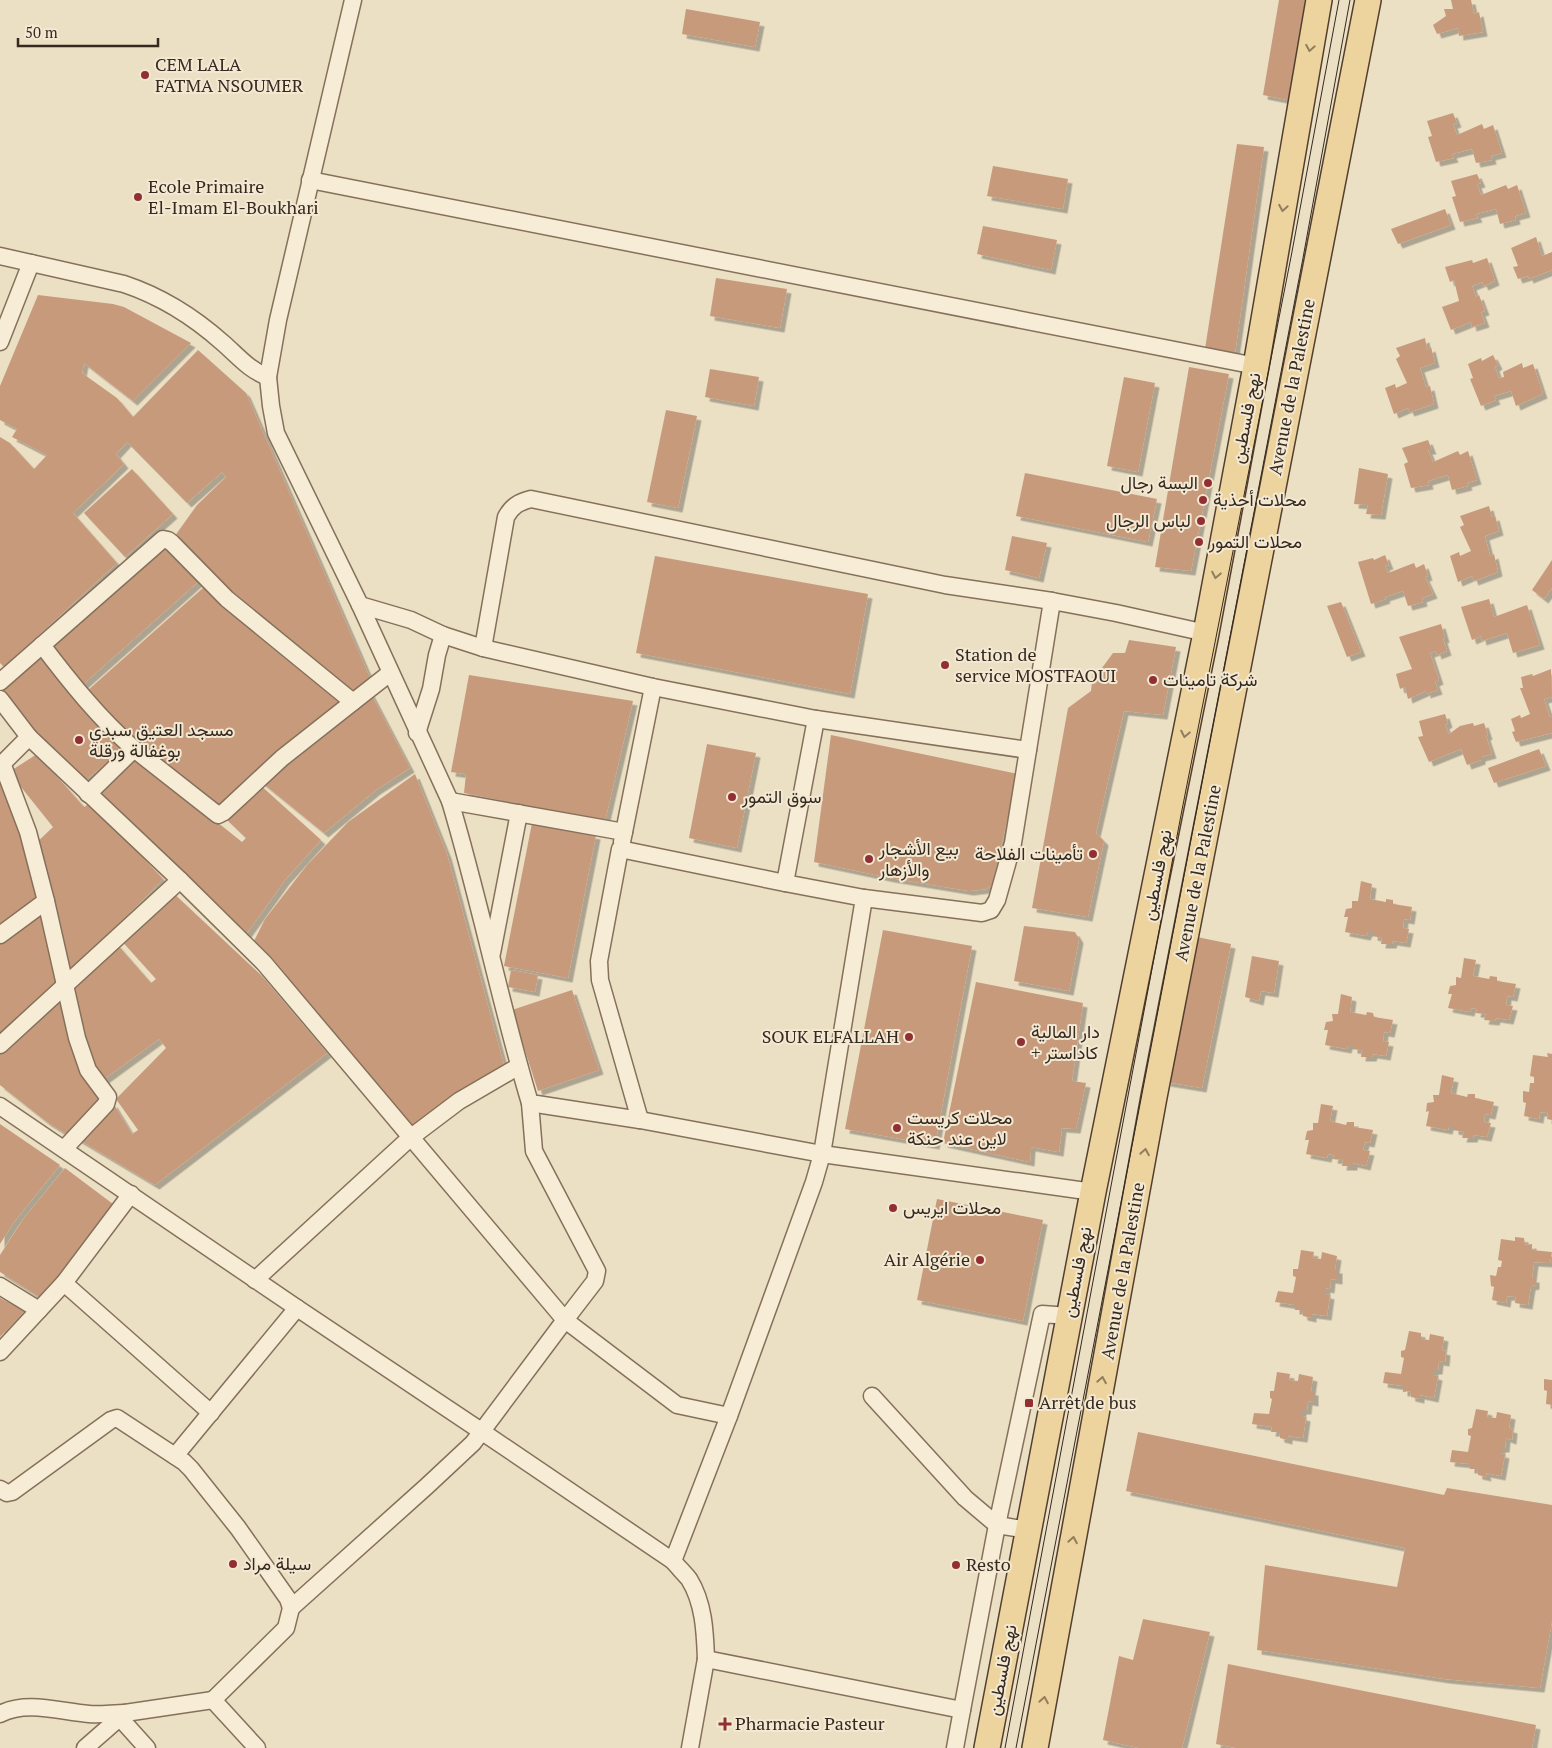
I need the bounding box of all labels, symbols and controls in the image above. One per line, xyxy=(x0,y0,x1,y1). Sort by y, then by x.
scale bar xyxy=(18,15,158,47)
text: 50 m xyxy=(25,22,58,42)
one-way arrow xyxy=(1306,44,1316,52)
place label: CEM LALA FATMA NSOUMER xyxy=(155,52,304,97)
marker: CEM LALA FATMA NSOUMER xyxy=(139,69,151,81)
place label: Ecole Primaire El-Imam El-Boukhari xyxy=(148,174,319,219)
marker: Ecole Primaire El-Imam El-Boukhari xyxy=(132,191,144,203)
one-way arrow xyxy=(1278,204,1288,213)
street label: Avenue de la Palestine xyxy=(1262,296,1320,477)
street label: نهج فلسطين xyxy=(1224,370,1267,466)
place label: البسة رجال xyxy=(1120,470,1198,494)
marker: البسة رجال xyxy=(1202,477,1214,489)
place label: محلات أحذية xyxy=(1213,487,1307,511)
marker: محلات أحذية xyxy=(1197,494,1209,506)
place label: لباس الرجال xyxy=(1106,508,1191,532)
marker: لباس الرجال xyxy=(1195,515,1207,527)
place label: محلات التمور xyxy=(1208,529,1302,553)
marker: محلات التمور xyxy=(1193,536,1205,548)
one-way arrow xyxy=(1212,570,1222,579)
place label: Station de service MOSTFAOUI xyxy=(955,642,1116,687)
marker: Station de service MOSTFAOUI xyxy=(939,659,951,671)
place label: شركة تامينات xyxy=(1163,667,1258,691)
marker: شركة تامينات xyxy=(1147,674,1159,686)
place label: مسجد العتيق سبدي بوغفالة ورقلة xyxy=(89,717,234,762)
one-way arrow xyxy=(1180,730,1191,739)
marker: مسجد العتيق سبدي بوغفالة ورقلة xyxy=(73,734,85,746)
street label: Avenue de la Palestine xyxy=(1168,782,1226,963)
place label: سوق التمور xyxy=(741,784,821,808)
marker: سوق التمور xyxy=(726,791,738,803)
street label: نهج فلسطين xyxy=(1135,827,1178,923)
place label: بيع الأشجار والأزهار xyxy=(878,836,959,881)
place label: تأمينات الفلاحة xyxy=(975,841,1083,865)
marker: تأمينات الفلاحة xyxy=(1087,848,1099,860)
marker: بيع الأشجار والأزهار xyxy=(863,853,875,865)
place label: دار المالية + كاداستر xyxy=(1031,1019,1100,1064)
place label: SOUK ELFALLAH xyxy=(762,1024,899,1048)
marker: SOUK ELFALLAH xyxy=(903,1031,915,1043)
marker: دار المالية + كاداستر xyxy=(1015,1036,1027,1048)
place label: محلات كريست لاين عند حنكة xyxy=(907,1105,1012,1150)
marker: محلات كريست لاين عند حنكة xyxy=(891,1122,903,1134)
one-way arrow xyxy=(1139,1147,1149,1156)
street label: Avenue de la Palestine xyxy=(1095,1180,1149,1361)
place label: محلات ايريس xyxy=(903,1195,1001,1219)
marker: محلات ايريس xyxy=(887,1202,899,1214)
street label: نهج فلسطين xyxy=(1055,1224,1098,1320)
place label: Air Algérie xyxy=(884,1247,970,1271)
marker: Air Algérie xyxy=(974,1254,986,1266)
one-way arrow xyxy=(1097,1376,1107,1385)
place label: Arrêt de bus xyxy=(1039,1390,1137,1414)
marker: Arrêt de bus xyxy=(1023,1397,1035,1409)
one-way arrow xyxy=(1068,1536,1078,1545)
place label: سيلة مراد xyxy=(243,1551,311,1575)
place label: Resto xyxy=(966,1552,1011,1576)
marker: سيلة مراد xyxy=(227,1558,239,1570)
marker: Resto xyxy=(950,1559,962,1571)
street label: نهج فلسطين xyxy=(980,1622,1023,1718)
one-way arrow xyxy=(1038,1696,1048,1704)
place label: Pharmacie Pasteur xyxy=(735,1711,885,1735)
marker: Pharmacie Pasteur xyxy=(719,1718,731,1730)

